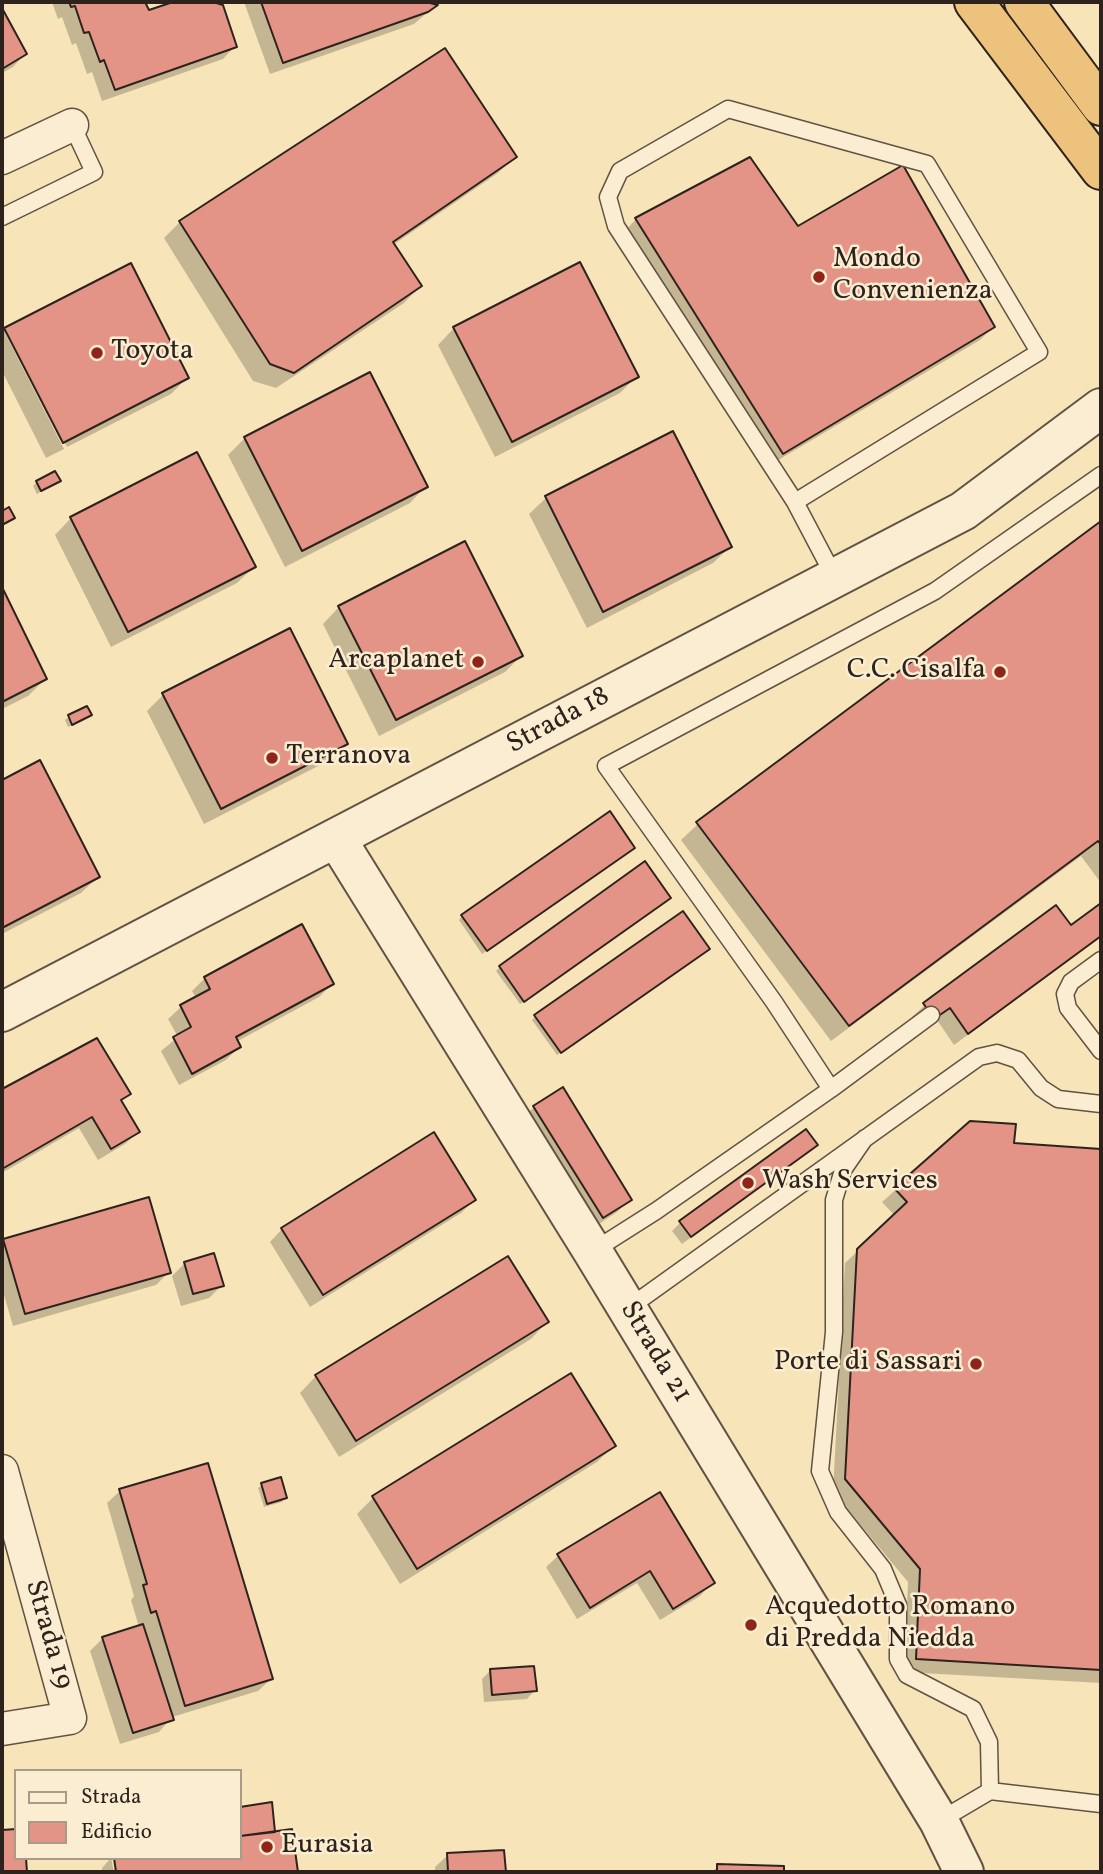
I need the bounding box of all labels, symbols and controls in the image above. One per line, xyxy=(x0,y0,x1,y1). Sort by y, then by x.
place label: Mondo Convenienza xyxy=(833,244,993,310)
marker: Mondo Convenienza xyxy=(811,269,827,285)
place label: Toyota xyxy=(111,336,194,370)
marker: Toyota xyxy=(89,345,105,361)
place label: Arcaplanet xyxy=(328,645,464,679)
marker: Arcaplanet xyxy=(470,654,486,670)
place label: C.C. Cisalfa xyxy=(847,655,986,689)
marker: C.C. Cisalfa xyxy=(992,664,1008,680)
street label: Strada 18 xyxy=(502,681,616,763)
place label: Terranova xyxy=(286,741,411,775)
marker: Terranova xyxy=(264,750,280,766)
place label: Wash Services xyxy=(762,1166,938,1200)
marker: Wash Services xyxy=(740,1175,756,1191)
street label: Strada 21 xyxy=(611,1296,697,1410)
place label: Porte di Sassari xyxy=(774,1347,962,1381)
marker: Porte di Sassari xyxy=(968,1356,984,1372)
street label: Strada 19 xyxy=(15,1577,79,1693)
place label: Acquedotto Romano di Predda Niedda xyxy=(765,1592,1015,1658)
marker: Acquedotto Romano di Predda Niedda xyxy=(743,1617,759,1633)
legend xyxy=(14,1769,242,1860)
text: Strada xyxy=(81,1783,142,1812)
text: Edificio xyxy=(81,1818,152,1847)
place label: Eurasia xyxy=(281,1830,374,1864)
marker: Eurasia xyxy=(259,1839,275,1855)

